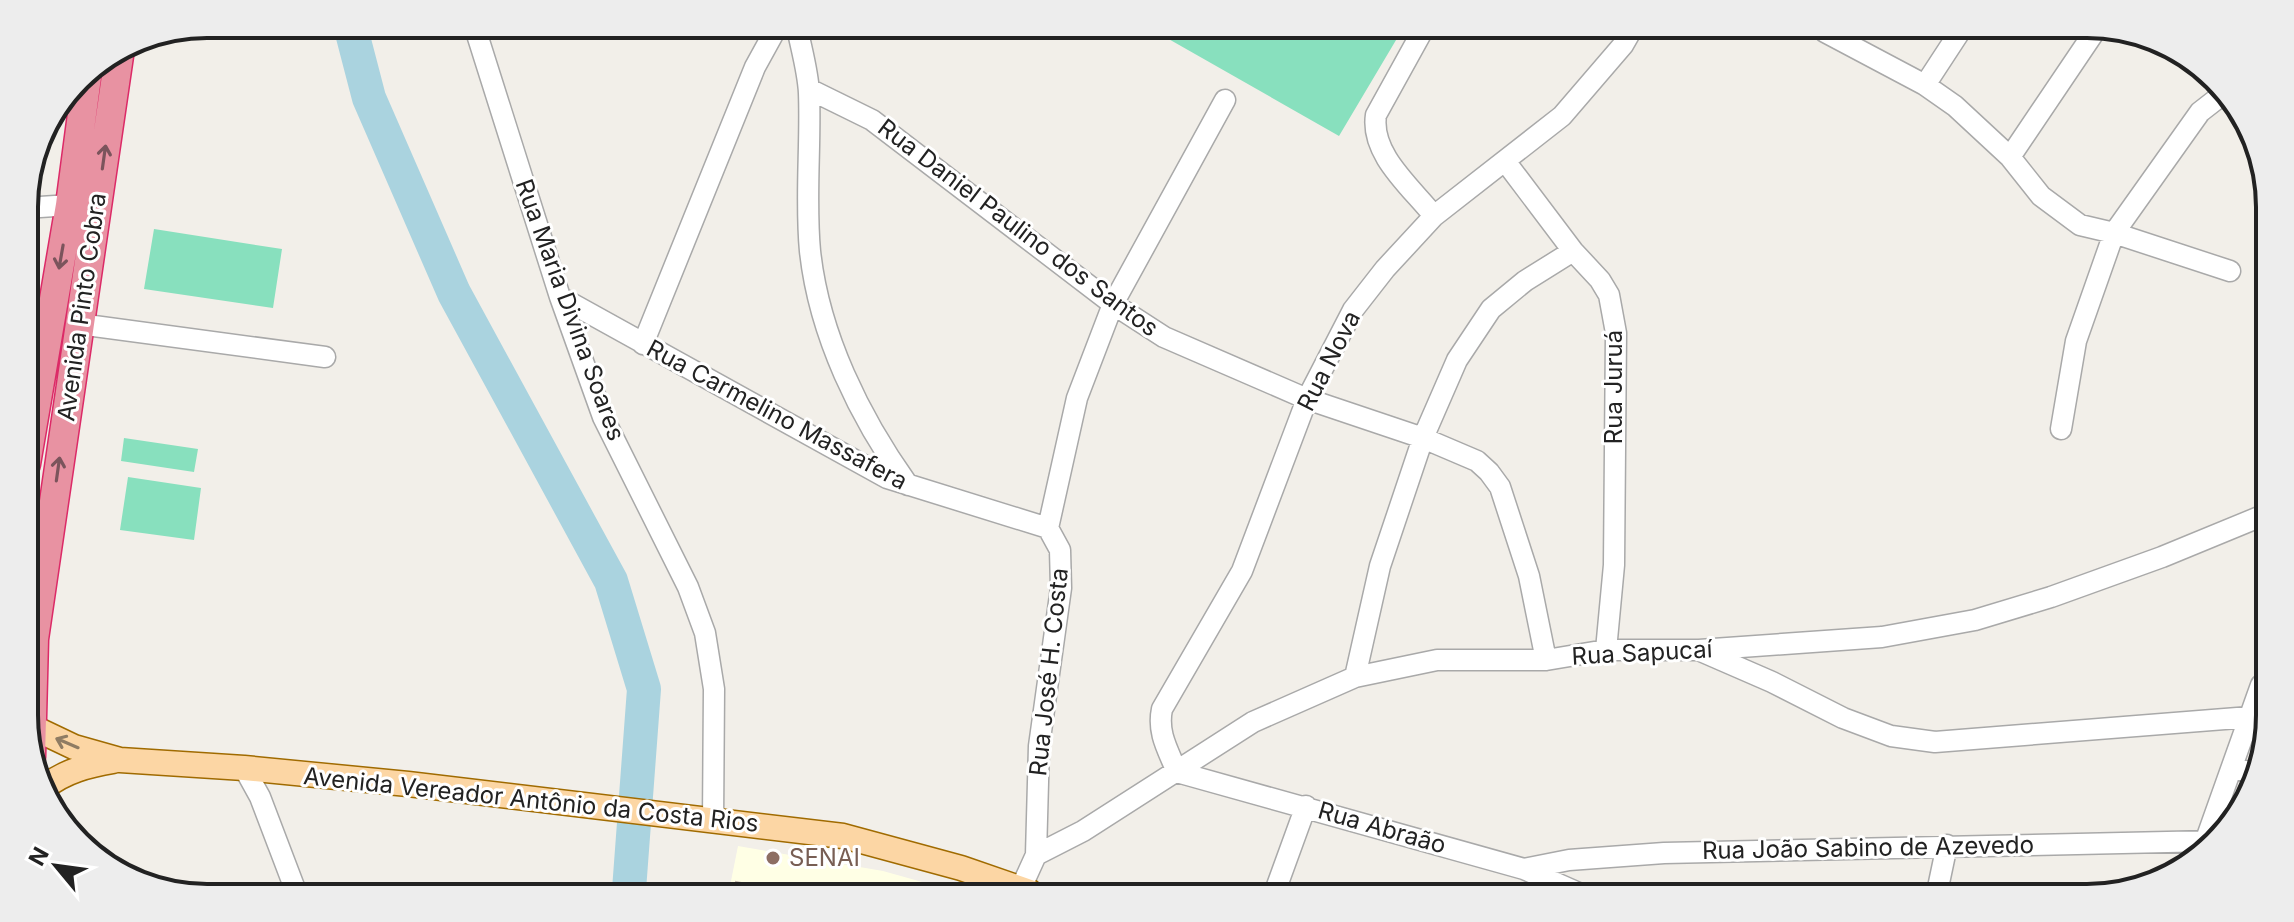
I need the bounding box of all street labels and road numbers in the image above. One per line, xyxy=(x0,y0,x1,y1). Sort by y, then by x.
street label: Rua Daniel Paulino dos Santos xyxy=(872,113,1164,343)
street label: Rua Maria Divina Soares xyxy=(510,175,631,445)
street label: Avenida Pinto Cobra xyxy=(51,191,112,423)
street label: Rua Nova xyxy=(1291,306,1366,416)
street label: Rua Juruá xyxy=(1599,330,1628,444)
street label: Rua Carmelino Massafera xyxy=(642,333,912,496)
street label: Rua José H. Costa xyxy=(1023,567,1074,777)
street label: Rua Sapucaí xyxy=(1571,634,1713,671)
street label: Avenida Vereador Antônio da Costa Rios xyxy=(302,761,760,838)
street label: Rua Abraão xyxy=(1315,795,1449,860)
street label: Rua João Sabino de Azevedo xyxy=(1702,830,2034,865)

